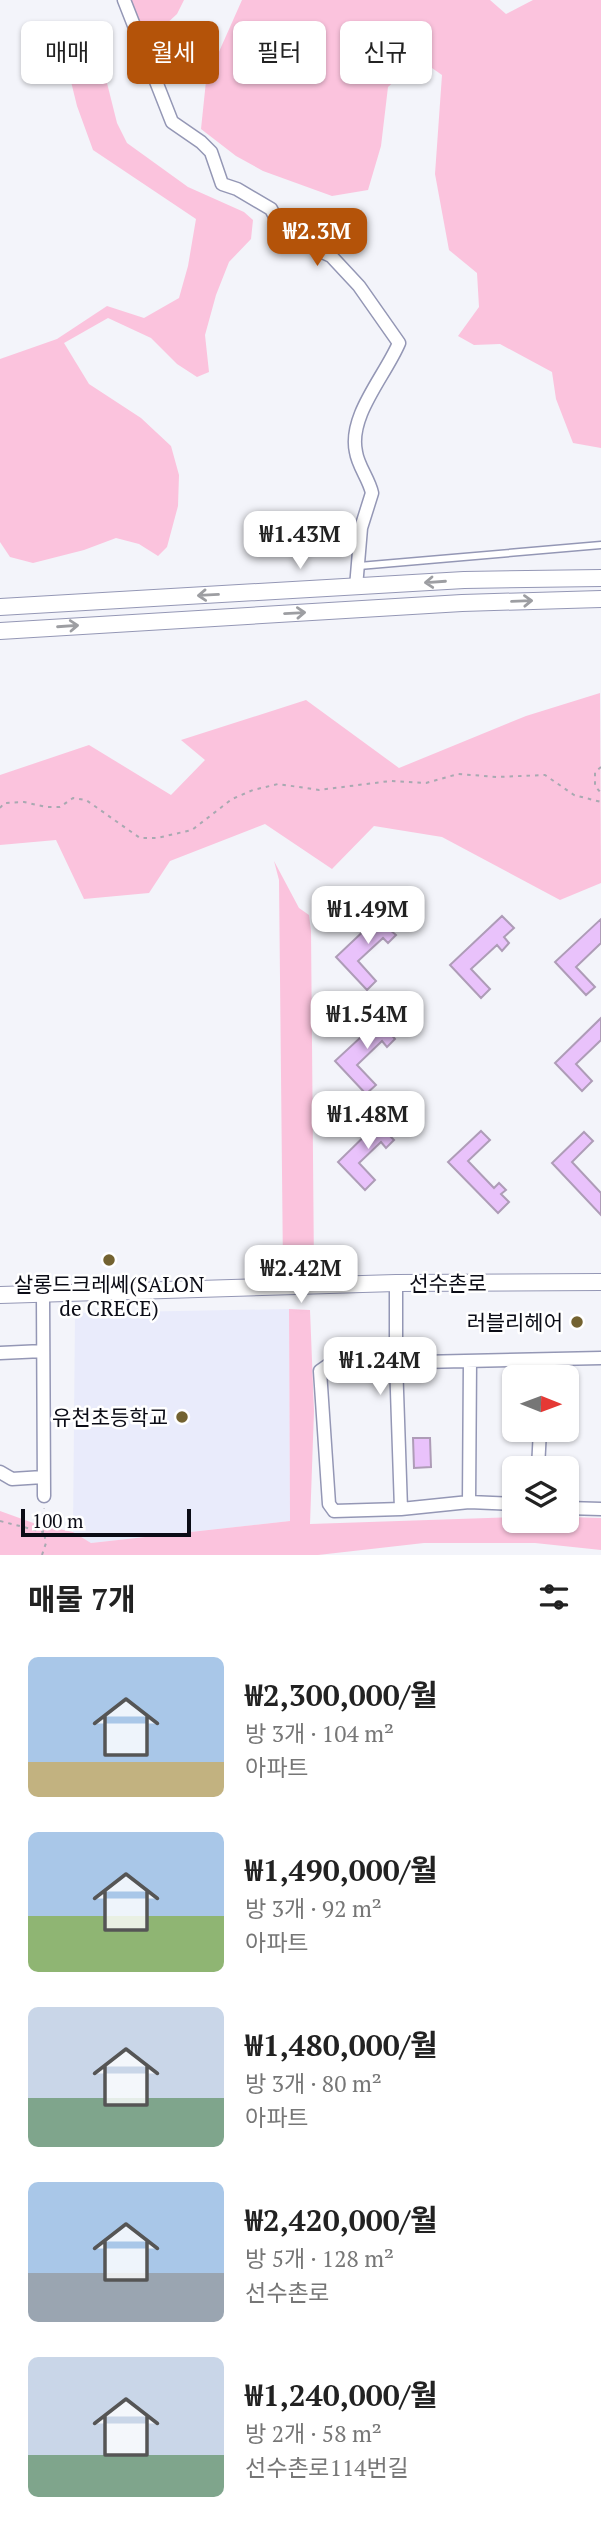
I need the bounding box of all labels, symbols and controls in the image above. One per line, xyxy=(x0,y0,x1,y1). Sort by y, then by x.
chip: 매매 xyxy=(21,21,113,84)
chip: 월세 xyxy=(127,21,219,84)
chip: 필터 xyxy=(233,21,326,84)
chip: 신규 xyxy=(340,21,432,84)
pin: ₩2.3M xyxy=(268,208,366,268)
text: ₩2.3M xyxy=(283,215,351,246)
pin: ₩1.43M xyxy=(243,512,357,571)
text: ₩1.43M xyxy=(260,518,340,549)
one-way arrow xyxy=(424,576,447,589)
one-way arrow xyxy=(197,589,219,602)
one-way arrow xyxy=(511,595,534,608)
one-way arrow xyxy=(283,607,306,620)
one-way arrow xyxy=(56,620,79,633)
pin: ₩1.49M xyxy=(311,886,425,946)
text: ₩1.49M xyxy=(328,893,408,924)
pin: ₩1.54M xyxy=(310,992,424,1051)
text: ₩1.54M xyxy=(327,998,407,1029)
pin: ₩1.48M xyxy=(311,1092,425,1151)
text: ₩1.48M xyxy=(328,1098,408,1129)
pin: ₩2.42M xyxy=(244,1246,358,1305)
marker: 살롱드크레쎄(SALON de CRECE) xyxy=(101,1252,117,1268)
text: ₩2.42M xyxy=(261,1252,341,1283)
street label: 선수촌로 xyxy=(409,1269,487,1297)
place label: 살롱드크레쎄(SALON de CRECE) xyxy=(14,1270,204,1322)
place label: 러블리헤어 xyxy=(466,1308,563,1336)
marker: 러블리헤어 xyxy=(569,1314,585,1330)
pin: ₩1.24M xyxy=(323,1338,437,1397)
text: ₩1.24M xyxy=(340,1344,420,1375)
north arrow xyxy=(502,1365,579,1442)
map controls xyxy=(502,1365,579,1533)
place label: 유천초등학교 xyxy=(52,1403,168,1431)
marker: 유천초등학교 xyxy=(174,1409,190,1425)
button: layers xyxy=(502,1456,579,1533)
scale bar xyxy=(21,1506,191,1538)
text: 100 m xyxy=(32,1508,83,1533)
icon: filters xyxy=(535,1578,573,1616)
text: 매물 7개 xyxy=(28,1579,136,1619)
text: ₩2,300,000/월 xyxy=(245,1675,438,1715)
icon: home xyxy=(84,1685,168,1769)
text: 방 3개 · 104 m² xyxy=(245,1718,394,1749)
text: 아파트 xyxy=(245,1752,308,1783)
text: ₩1,490,000/월 xyxy=(245,1850,438,1890)
icon: home xyxy=(84,1860,168,1944)
text: 방 3개 · 92 m² xyxy=(245,1893,382,1924)
text: 아파트 xyxy=(245,1927,308,1958)
text: ₩1,480,000/월 xyxy=(245,2025,438,2065)
icon: home xyxy=(84,2035,168,2119)
text: 방 3개 · 80 m² xyxy=(245,2068,382,2099)
text: 아파트 xyxy=(245,2102,308,2133)
text: ₩2,420,000/월 xyxy=(245,2200,438,2240)
icon: home xyxy=(84,2210,168,2294)
text: 방 5개 · 128 m² xyxy=(245,2243,394,2274)
text: 선수촌로 xyxy=(245,2277,330,2308)
text: ₩1,240,000/월 xyxy=(245,2375,438,2415)
icon: home xyxy=(84,2385,168,2469)
text: 방 2개 · 58 m² xyxy=(245,2418,382,2449)
text: 선수촌로114번길 xyxy=(245,2452,409,2483)

